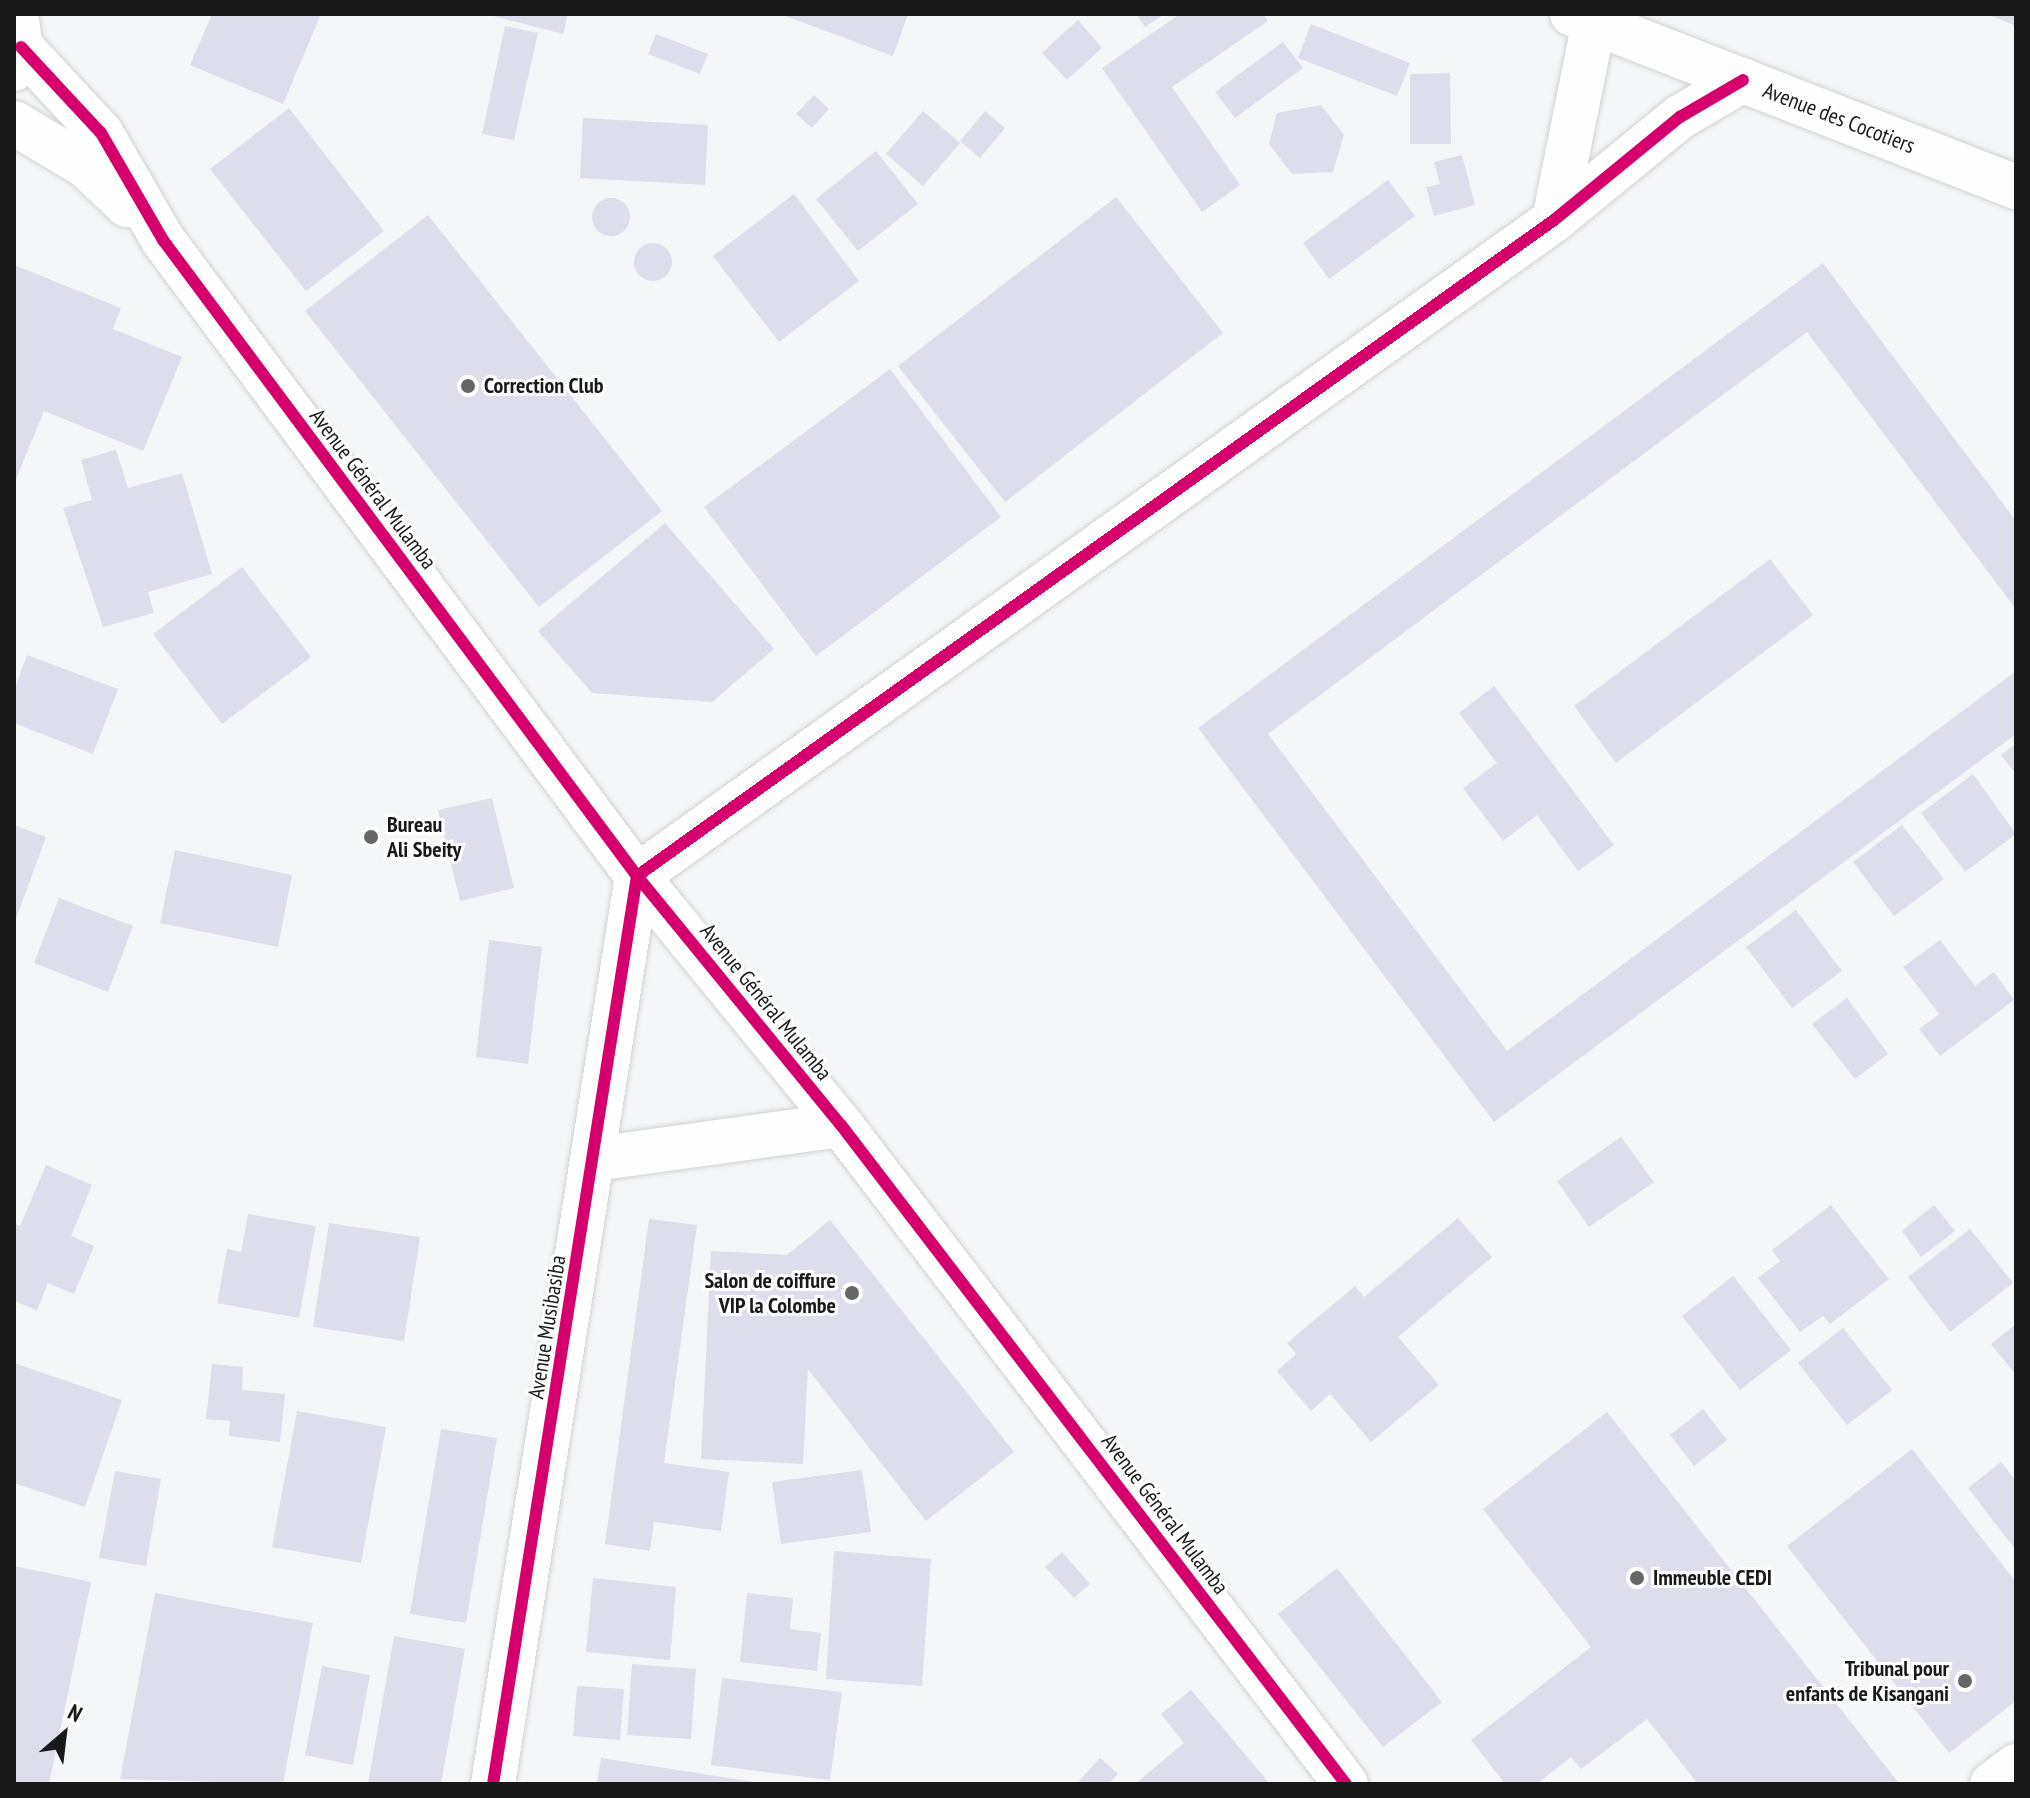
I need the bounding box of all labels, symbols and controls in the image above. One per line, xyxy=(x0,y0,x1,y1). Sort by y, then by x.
street label: Avenue des Cocotiers xyxy=(1759,77,1919,159)
place label: Correction Club xyxy=(484,373,604,399)
marker: Correction Club xyxy=(459,377,477,395)
street label: Avenue Général Mulamba xyxy=(304,404,442,574)
place label: Bureau Ali Sbeity xyxy=(387,811,461,862)
marker: Bureau Ali Sbeity xyxy=(362,828,380,846)
street label: Avenue Général Mulamba xyxy=(695,918,837,1086)
street label: Avenue Musibasiba xyxy=(523,1253,571,1401)
place label: Salon de coiffure VIP la Colombe xyxy=(704,1267,836,1318)
marker: Salon de coiffure VIP la Colombe xyxy=(843,1284,861,1302)
street label: Avenue Général Mulamba xyxy=(1096,1429,1234,1599)
place label: Immeuble CEDI xyxy=(1653,1565,1772,1591)
marker: Immeuble CEDI xyxy=(1628,1569,1646,1587)
place label: Tribunal pour enfants de Kisangani xyxy=(1786,1655,1949,1706)
marker: Tribunal pour enfants de Kisangani xyxy=(1956,1672,1974,1690)
north arrow xyxy=(24,1694,104,1774)
text: N xyxy=(63,1698,87,1728)

